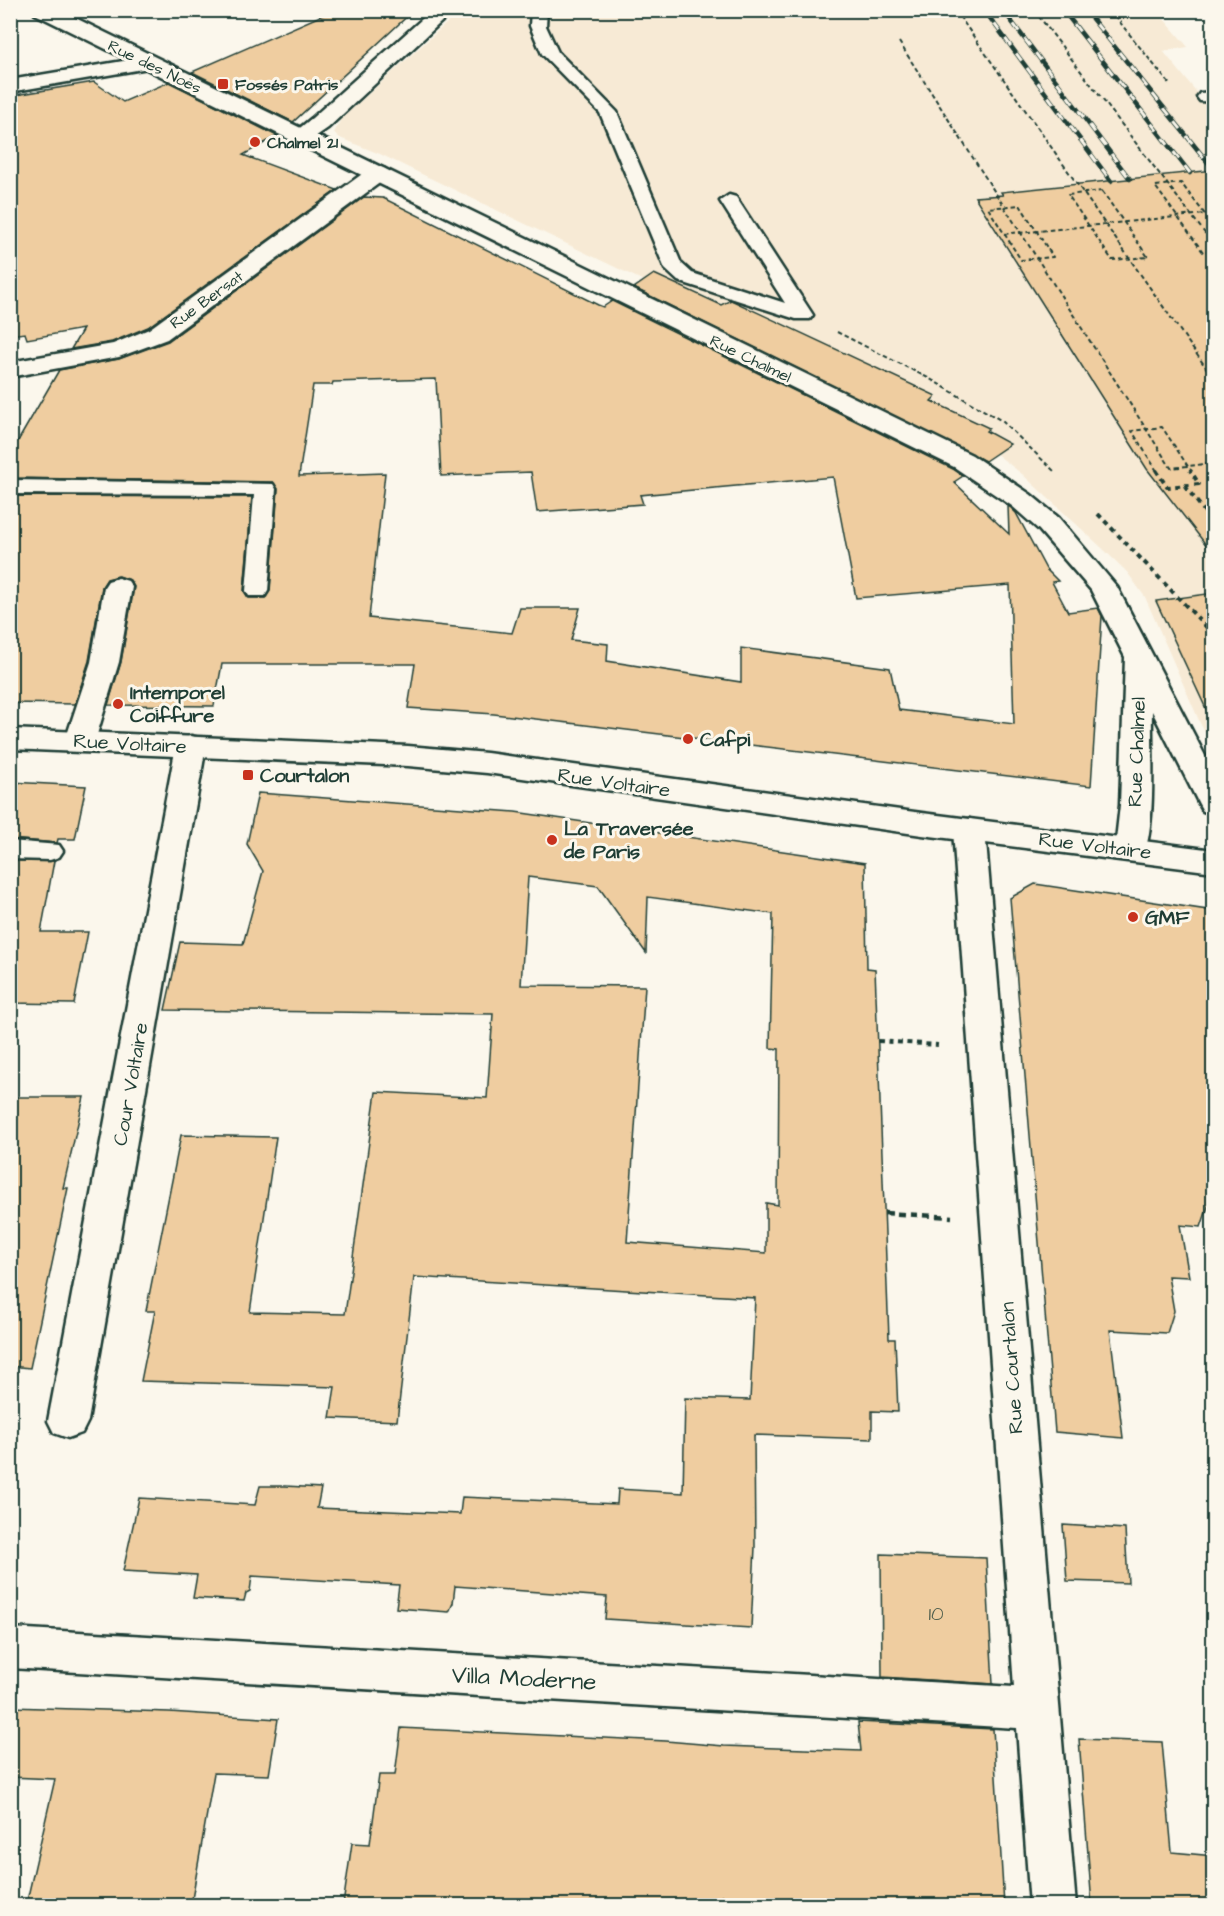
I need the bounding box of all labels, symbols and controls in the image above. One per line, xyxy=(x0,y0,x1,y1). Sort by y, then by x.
street label: Rue des Noës xyxy=(104,35,205,99)
place label: Fossés Patris xyxy=(235,74,338,96)
marker: Fossés Patris xyxy=(216,77,230,91)
place label: Chalmel 21 xyxy=(267,132,339,154)
marker: Chalmel 21 xyxy=(248,135,262,149)
street label: Rue Bersat xyxy=(165,265,248,334)
street label: Rue Chalmel xyxy=(706,330,795,388)
place label: Intemporel Coiffure xyxy=(130,679,225,730)
marker: Intemporel Coiffure xyxy=(111,697,125,711)
street label: Rue Chalmel xyxy=(1121,697,1153,808)
place label: Cafpi xyxy=(700,726,751,754)
street label: Rue Voltaire xyxy=(73,727,187,761)
marker: Cafpi xyxy=(681,732,695,746)
street label: Rue Voltaire xyxy=(556,761,672,805)
place label: Courtalon xyxy=(260,762,349,790)
marker: Courtalon xyxy=(241,768,255,782)
place label: La Traversée de Paris xyxy=(563,815,694,866)
street label: Rue Voltaire xyxy=(1037,825,1153,867)
marker: La Traversée de Paris xyxy=(545,833,559,847)
place label: GMF xyxy=(1145,904,1190,932)
marker: GMF xyxy=(1126,910,1140,924)
street label: Cour Voltaire xyxy=(106,1020,156,1148)
street label: Rue Courtalon xyxy=(993,1301,1031,1435)
house number: 10 xyxy=(928,1600,944,1628)
street label: Villa Moderne xyxy=(451,1658,597,1700)

